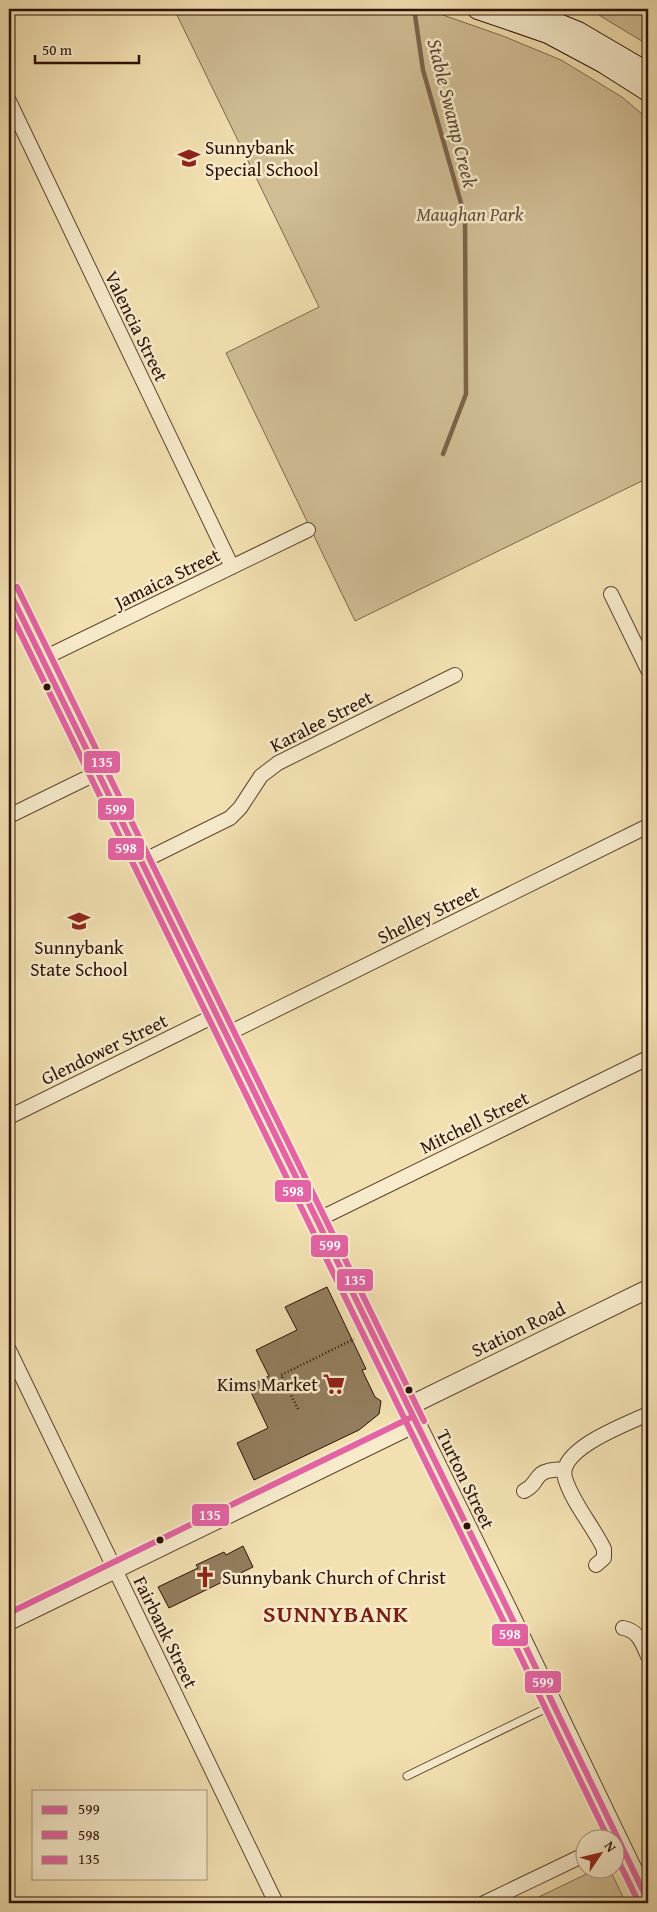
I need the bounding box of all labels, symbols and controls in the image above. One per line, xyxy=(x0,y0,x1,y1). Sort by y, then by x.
scale bar xyxy=(35,32,139,64)
water label: Stable Swamp Creek xyxy=(420,35,486,191)
text: 50 m xyxy=(42,39,73,60)
place label: Sunnybank Special School xyxy=(205,133,319,183)
school or university icon: Sunnybank Special School xyxy=(176,145,202,171)
park label: Maughan Park xyxy=(417,200,524,228)
street label: Valencia Street xyxy=(98,266,176,386)
street label: Jamaica Street xyxy=(108,540,225,617)
unlabelled marker xyxy=(42,682,52,692)
street label: Karalee Street xyxy=(265,683,378,759)
line badge: 135 xyxy=(83,750,121,774)
text: 135 xyxy=(91,752,113,772)
line badge: 599 xyxy=(97,797,135,821)
text: 599 xyxy=(105,799,127,819)
line badge: 598 xyxy=(107,837,145,861)
text: 598 xyxy=(115,838,137,858)
street label: Shelley Street xyxy=(372,877,484,951)
school or university icon: Sunnybank State School xyxy=(66,908,92,934)
place label: Sunnybank State School xyxy=(30,933,128,983)
street label: Glendower Street xyxy=(36,1006,172,1092)
street label: Mitchell Street xyxy=(415,1083,534,1161)
line badge: 598 xyxy=(274,1179,312,1203)
text: 598 xyxy=(282,1181,304,1201)
line badge: 599 xyxy=(310,1234,349,1258)
text: 599 xyxy=(319,1235,341,1255)
line badge: 135 xyxy=(336,1268,374,1292)
text: 135 xyxy=(344,1270,366,1290)
street label: Station Road xyxy=(466,1294,570,1364)
place label: Kims Market xyxy=(217,1370,318,1398)
supermarket icon: Kims Market xyxy=(321,1371,347,1397)
unlabelled marker xyxy=(404,1385,414,1395)
street label: Turton Street xyxy=(430,1424,502,1534)
line badge: 135 xyxy=(191,1503,230,1527)
text: 135 xyxy=(199,1505,221,1525)
unlabelled marker xyxy=(462,1521,472,1531)
unlabelled marker xyxy=(155,1535,165,1545)
place label: Sunnybank Church of Christ xyxy=(222,1563,446,1591)
church icon: Sunnybank Church of Christ xyxy=(192,1564,218,1590)
street label: Fairbank Street xyxy=(127,1571,205,1693)
district label: SUNNYBANK xyxy=(263,1596,409,1631)
line badge: 598 xyxy=(491,1623,529,1647)
text: 598 xyxy=(499,1624,521,1644)
line badge: 599 xyxy=(524,1670,562,1694)
text: 599 xyxy=(532,1672,554,1692)
legend xyxy=(32,1790,208,1880)
text: 599 xyxy=(78,1798,100,1819)
text: 598 xyxy=(78,1824,100,1845)
north arrow xyxy=(574,1830,624,1880)
text: N xyxy=(600,1837,622,1857)
text: 135 xyxy=(78,1848,100,1869)

